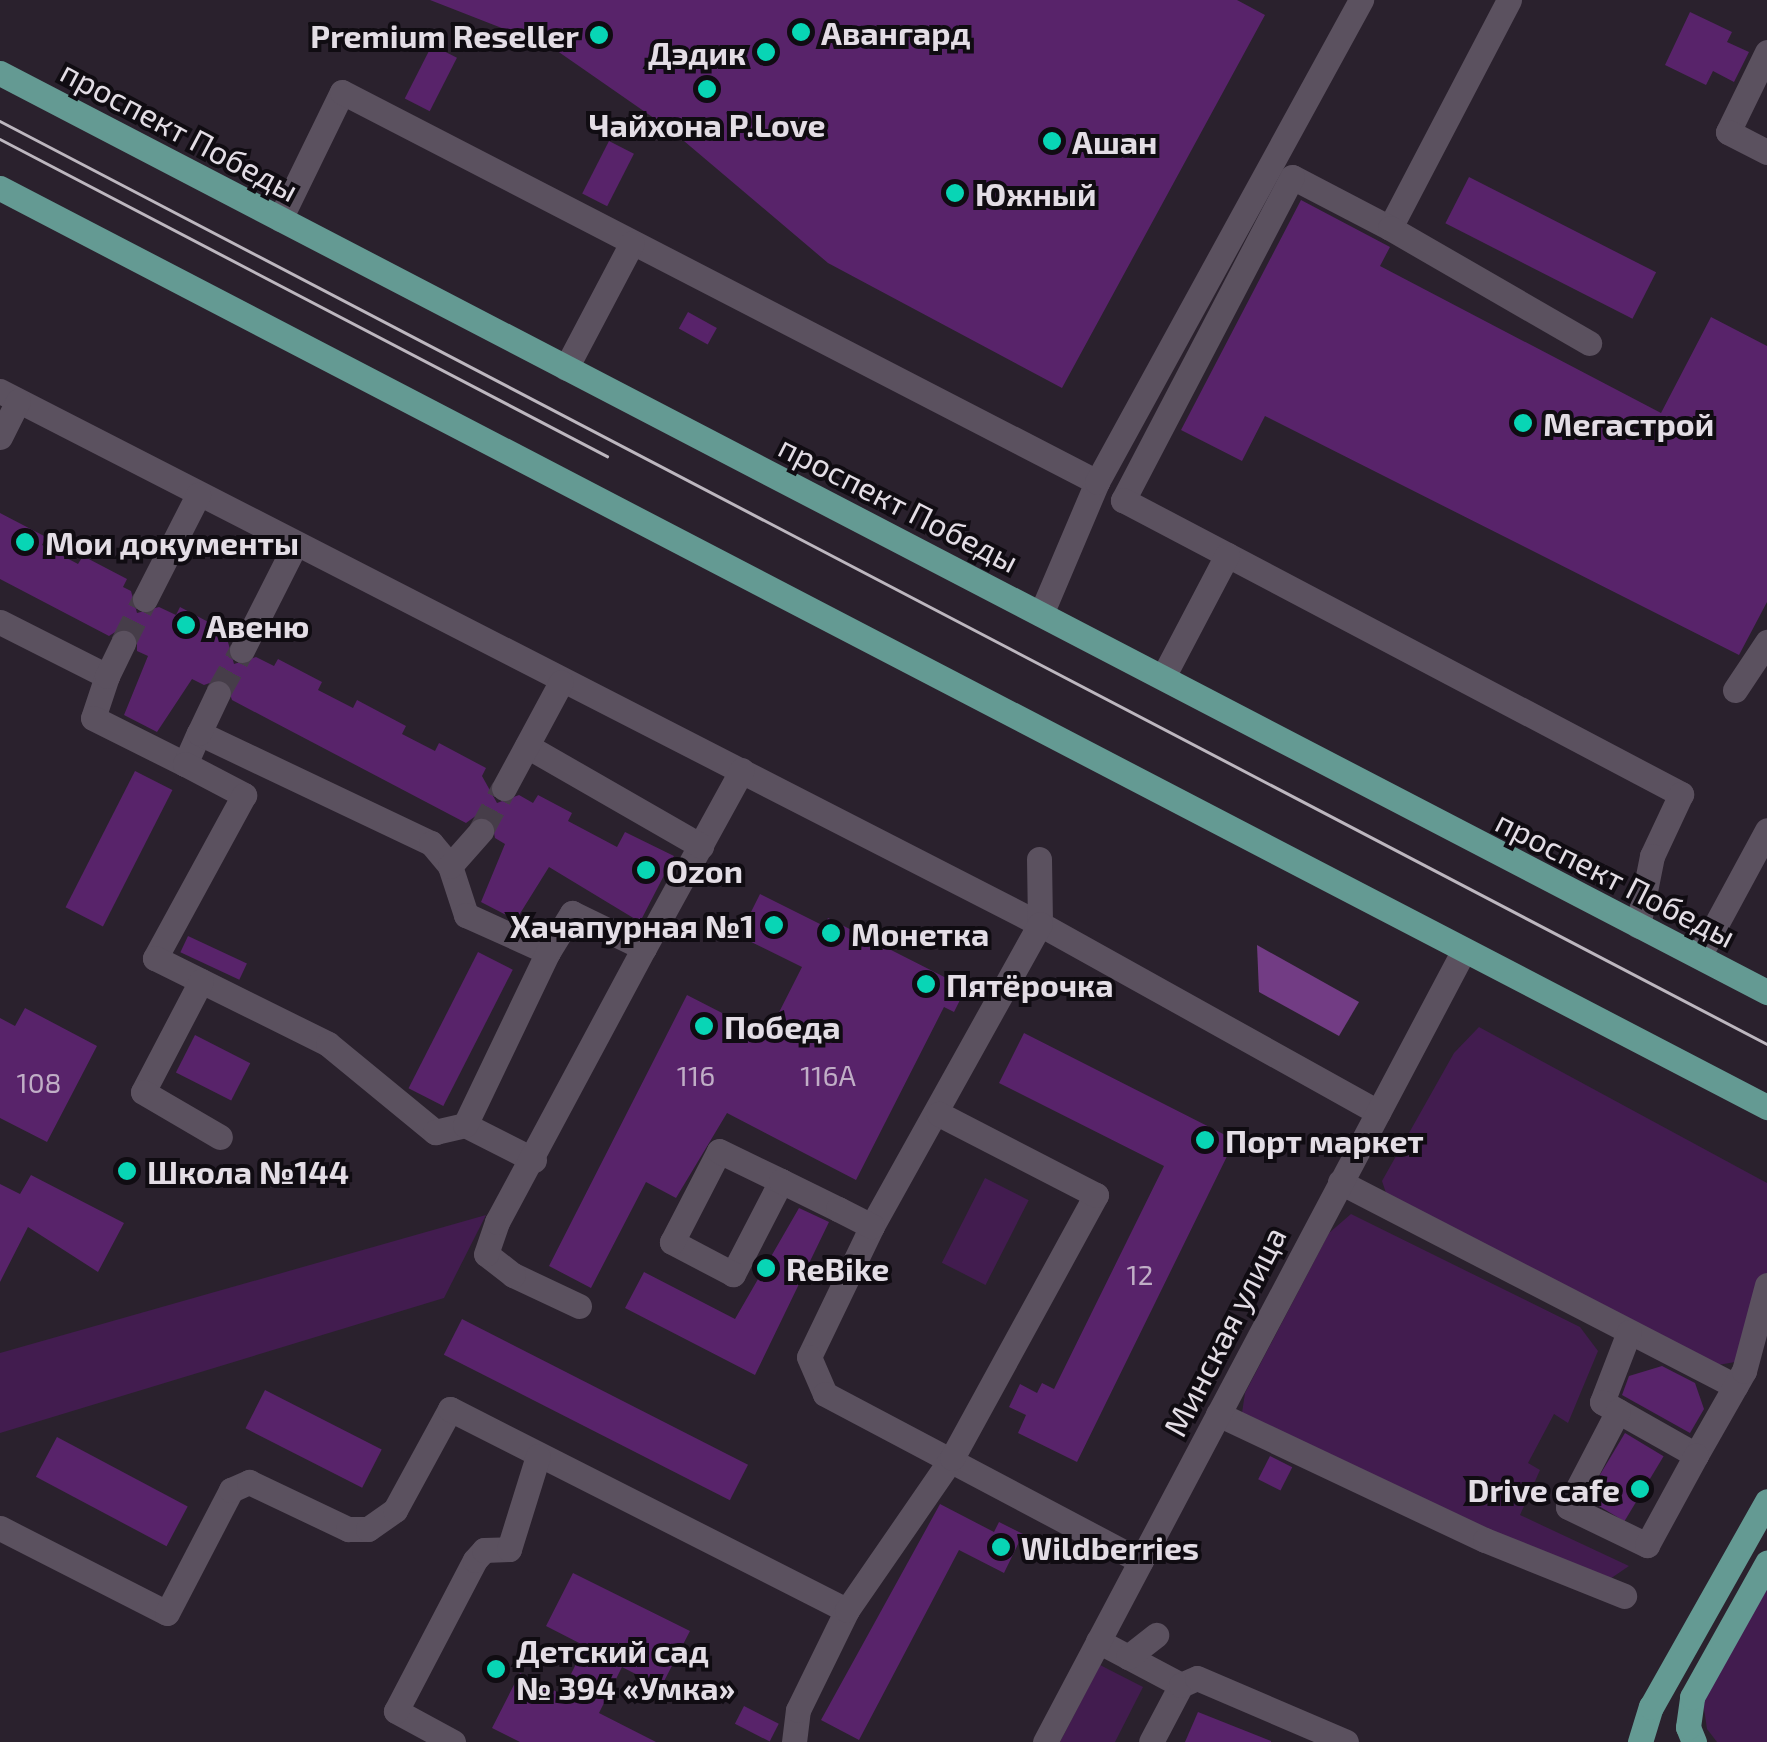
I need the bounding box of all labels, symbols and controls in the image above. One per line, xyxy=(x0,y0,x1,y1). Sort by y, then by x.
place label: Авангард xyxy=(821,13,971,51)
place label: Premium Reseller xyxy=(310,16,579,54)
marker: Авангард xyxy=(790,21,812,43)
marker: Premium Reseller xyxy=(588,24,610,46)
place label: Дэдик xyxy=(648,33,746,71)
marker: Дэдик xyxy=(755,41,777,63)
street label: проспект Победы xyxy=(55,51,305,209)
marker: Чайхона P.Love xyxy=(696,78,718,100)
place label: Чайхона P.Love xyxy=(588,105,826,143)
place label: Ашан xyxy=(1072,122,1157,160)
marker: Ашан xyxy=(1041,130,1063,152)
place label: Южный xyxy=(975,174,1096,212)
marker: Южный xyxy=(944,182,966,204)
place label: Мегастрой xyxy=(1543,404,1714,442)
marker: Мегастрой xyxy=(1512,412,1534,434)
street label: проспект Победы xyxy=(773,426,1025,580)
place label: Мои документы xyxy=(45,523,299,561)
marker: Мои документы xyxy=(14,531,36,553)
place label: Авеню xyxy=(206,606,309,644)
marker: Авеню xyxy=(175,614,197,636)
street label: проспект Победы xyxy=(1490,801,1742,955)
place label: Ozon xyxy=(666,851,743,889)
marker: Ozon xyxy=(635,859,657,881)
place label: Хачапурная №1 xyxy=(510,906,754,944)
marker: Хачапурная №1 xyxy=(763,914,785,936)
place label: Монетка xyxy=(851,914,989,952)
marker: Монетка xyxy=(820,922,842,944)
place label: Пятёрочка xyxy=(946,965,1114,1003)
marker: Пятёрочка xyxy=(915,973,937,995)
place label: Победа xyxy=(724,1007,841,1045)
marker: Победа xyxy=(693,1015,715,1037)
house number: 116 xyxy=(677,1058,715,1092)
house number: 116А xyxy=(800,1058,856,1092)
house number: 108 xyxy=(16,1065,62,1099)
place label: Порт маркет xyxy=(1225,1121,1424,1159)
marker: Порт маркет xyxy=(1194,1129,1216,1151)
place label: Школа №144 xyxy=(147,1152,349,1190)
marker: Школа №144 xyxy=(116,1160,138,1182)
street label: Минская улица xyxy=(1155,1220,1293,1442)
place label: ReBike xyxy=(786,1249,889,1287)
marker: ReBike xyxy=(755,1257,777,1279)
house number: 12 xyxy=(1127,1257,1153,1291)
place label: Drive cafe xyxy=(1468,1470,1620,1508)
marker: Drive cafe xyxy=(1629,1478,1651,1500)
place label: Wildberries xyxy=(1021,1528,1199,1566)
marker: Wildberries xyxy=(990,1536,1012,1558)
place label: Детский сад № 394 «Умка» xyxy=(516,1632,735,1707)
marker: Детский сад № 394 «Умка» xyxy=(485,1658,507,1680)

